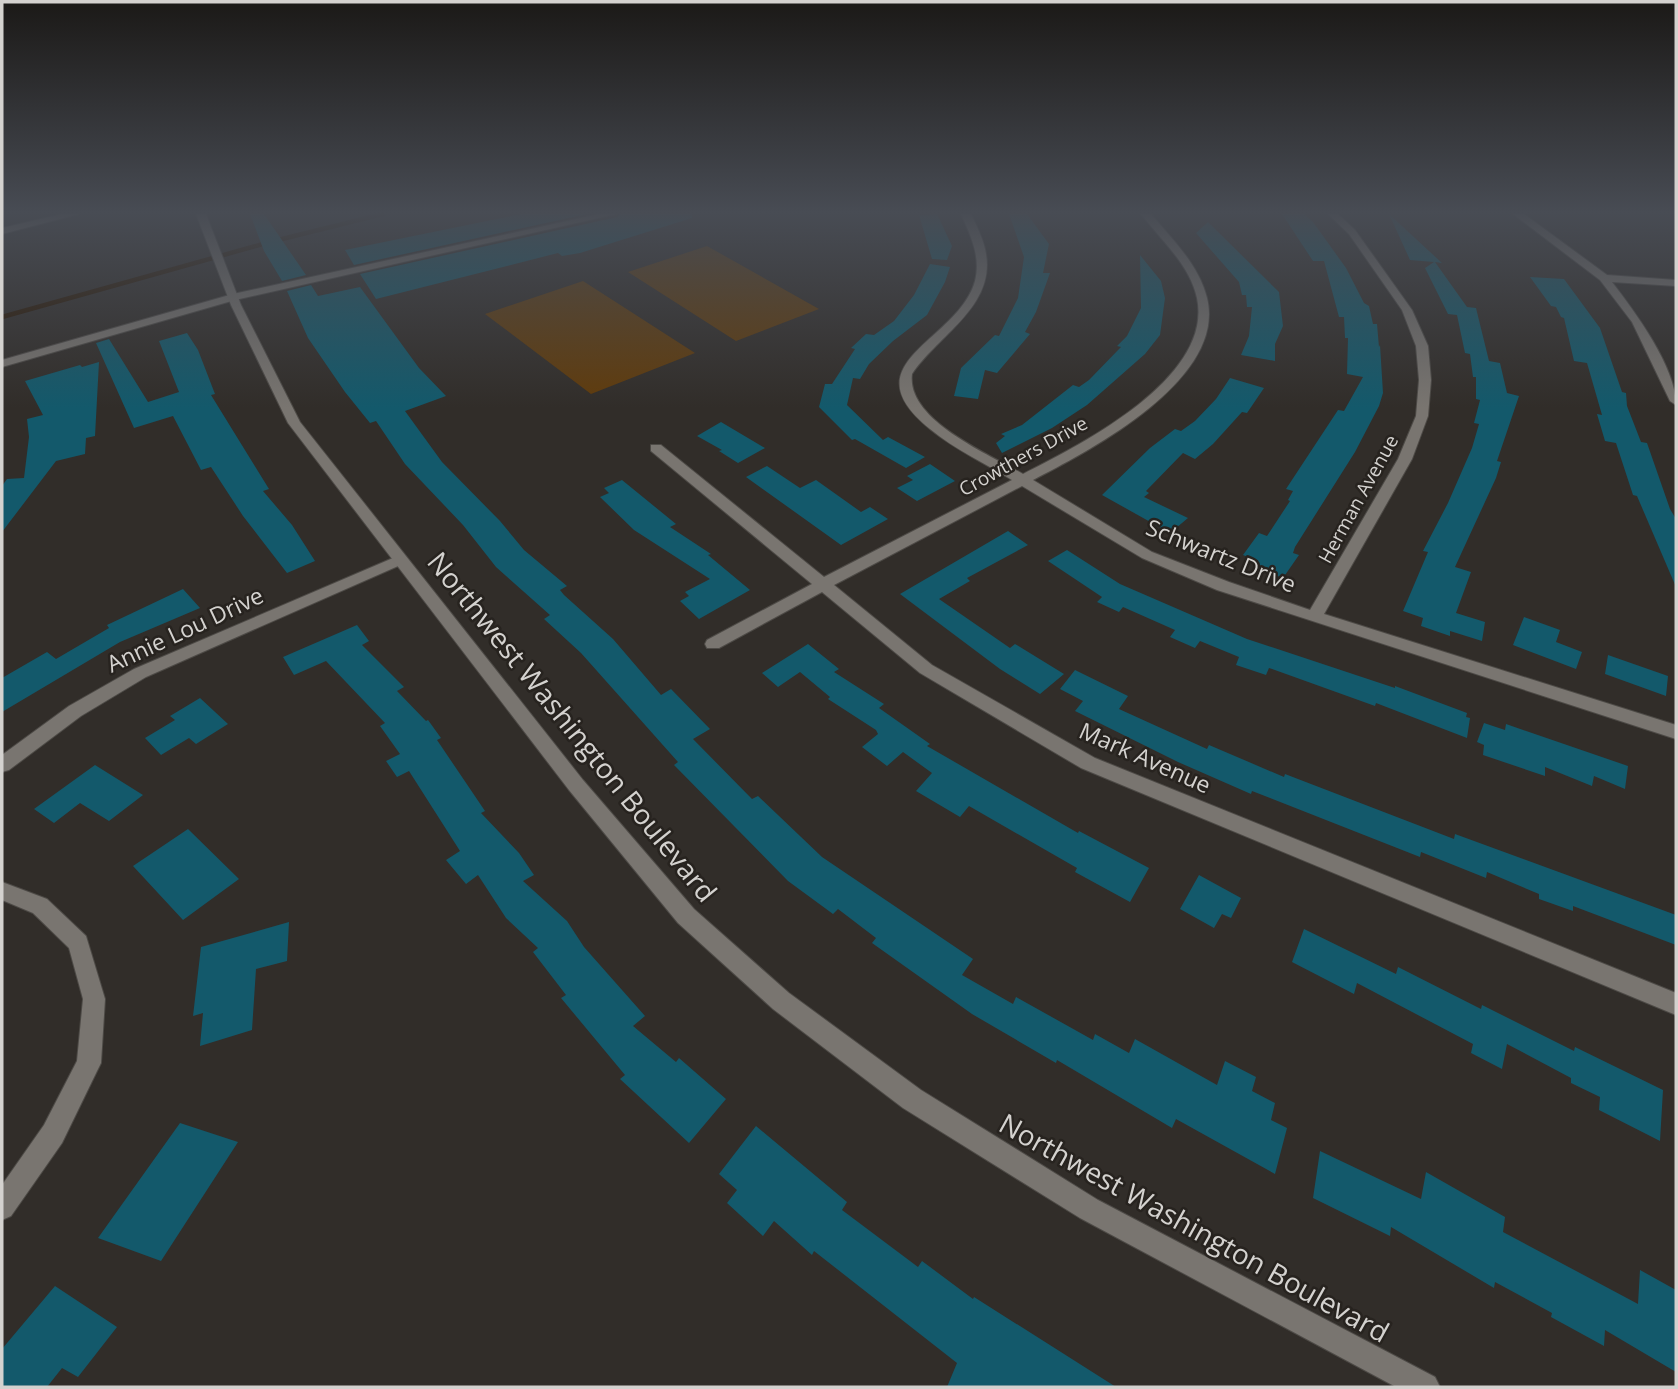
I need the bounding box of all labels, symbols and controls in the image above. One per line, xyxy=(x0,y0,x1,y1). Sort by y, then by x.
street label: Crowthers Drive xyxy=(954,410,1092,502)
street label: Herman Avenue xyxy=(1312,430,1404,568)
street label: Schwartz Drive xyxy=(1142,510,1301,600)
street label: Northwest Washington Boulevard xyxy=(419,543,726,909)
street label: Annie Lou Drive xyxy=(101,579,268,679)
street label: Mark Avenue xyxy=(1074,714,1216,800)
street label: Northwest Washington Boulevard xyxy=(993,1104,1396,1350)

